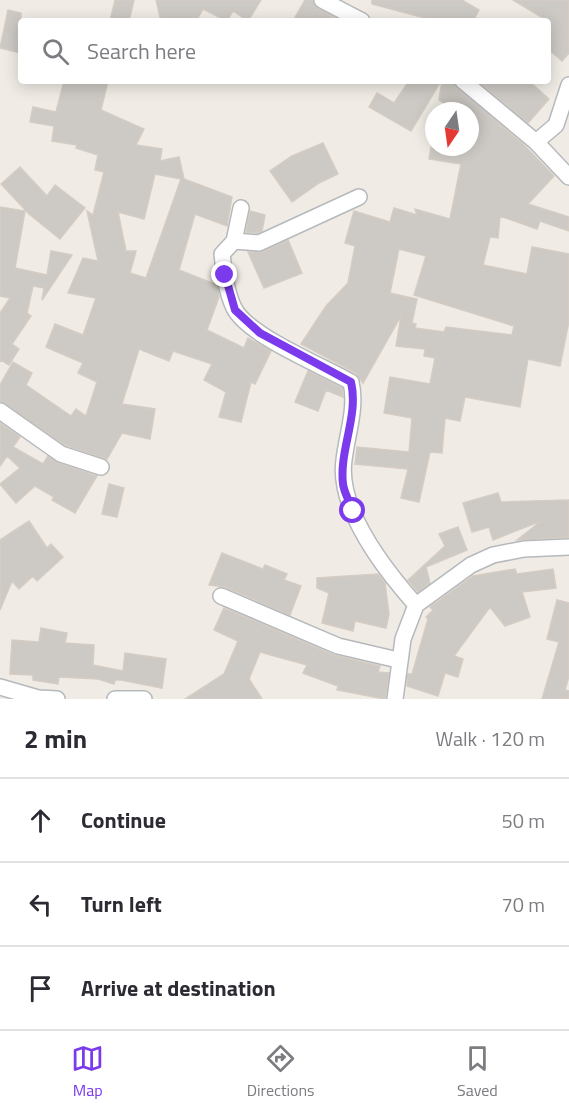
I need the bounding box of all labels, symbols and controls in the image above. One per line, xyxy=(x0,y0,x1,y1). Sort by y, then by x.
search box xyxy=(18,18,551,84)
text: Search here xyxy=(87,34,196,68)
icon: search xyxy=(39,35,72,68)
north arrow xyxy=(425,102,479,156)
route end xyxy=(211,261,237,287)
route start xyxy=(339,497,365,523)
text: 2 min xyxy=(24,719,87,758)
text: Walk · 120 m xyxy=(436,723,545,754)
text: Continue xyxy=(81,803,166,837)
icon: ahead xyxy=(24,804,57,837)
text: 50 m xyxy=(501,805,545,836)
text: Turn left xyxy=(81,887,162,921)
icon: left xyxy=(24,888,57,921)
text: 70 m xyxy=(501,889,545,920)
text: Arrive at destination xyxy=(81,971,276,1005)
icon: arrive xyxy=(24,972,57,1005)
tab: Map xyxy=(71,1042,104,1102)
tab: Directions xyxy=(247,1042,315,1102)
tab: Saved xyxy=(457,1042,498,1102)

